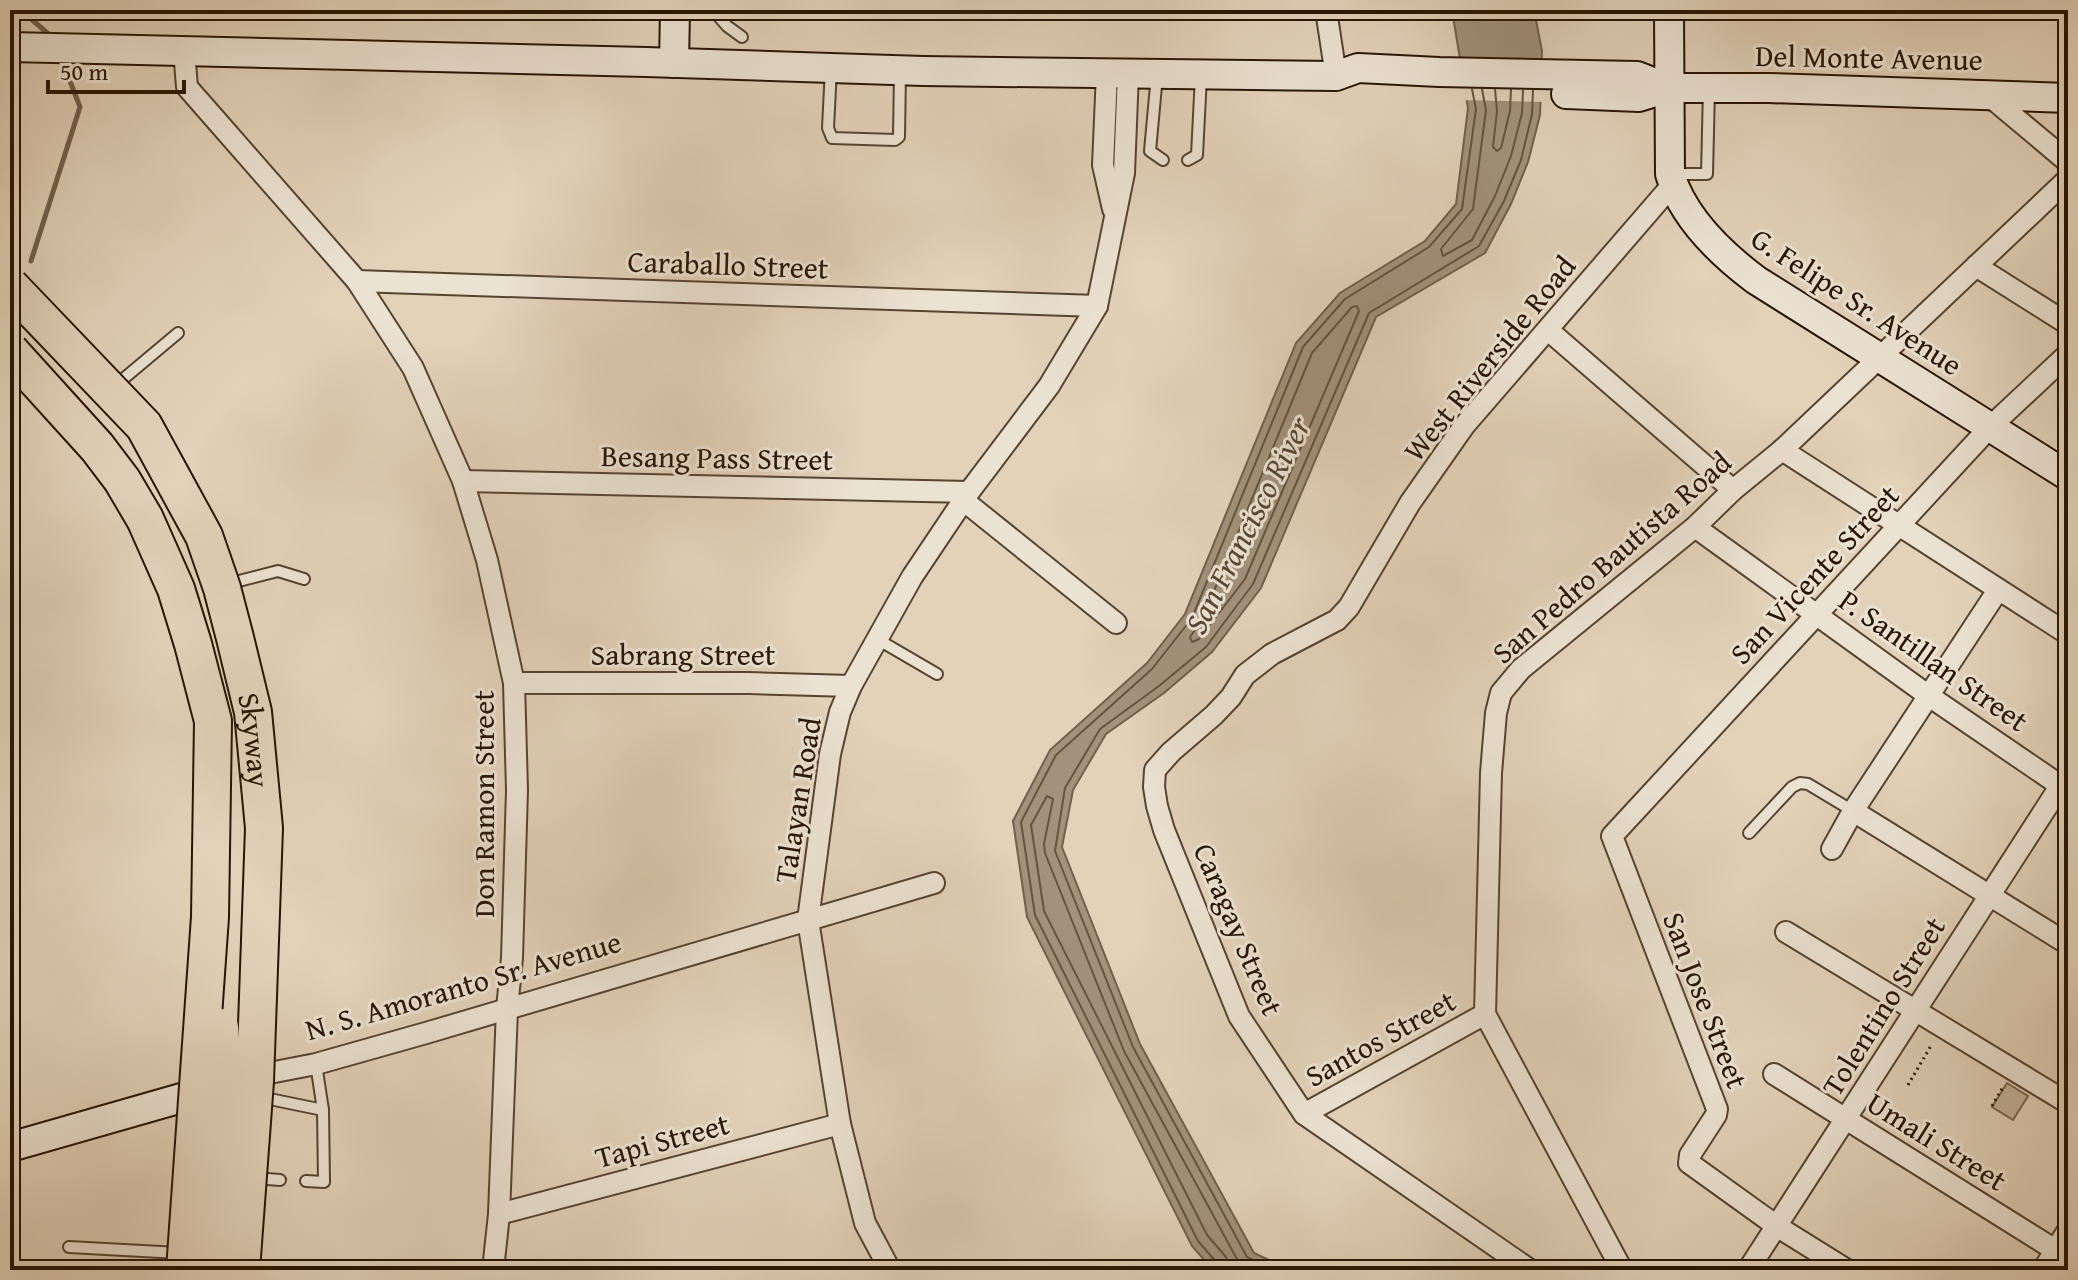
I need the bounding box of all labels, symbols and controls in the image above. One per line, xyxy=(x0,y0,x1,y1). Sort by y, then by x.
street label: Del Monte Avenue xyxy=(1755,33,1983,81)
scale bar xyxy=(48,44,184,94)
text: 50 m xyxy=(60,54,108,89)
street label: G. Felipe Sr. Avenue xyxy=(1743,216,1971,386)
street label: Caraballo Street xyxy=(627,239,830,290)
street label: West Riverside Road xyxy=(1392,246,1586,470)
water label: San Francisco River xyxy=(1172,407,1322,642)
street label: Besang Pass Street xyxy=(601,433,834,481)
street label: San Pedro Bautista Road xyxy=(1482,440,1740,674)
street label: San Vicente Street xyxy=(1719,474,1909,674)
street label: P. Santillan Street xyxy=(1830,578,2038,742)
street label: Sabrang Street xyxy=(591,632,776,676)
street label: Skyway xyxy=(227,688,282,789)
street label: Don Ramon Street xyxy=(461,690,505,918)
street label: Talayan Road xyxy=(762,714,832,886)
street label: Caragay Street xyxy=(1183,836,1295,1022)
street label: San Jose Street xyxy=(1652,906,1760,1095)
street label: Tolentino Street xyxy=(1810,908,1956,1104)
street label: N. S. Amoranto Sr. Avenue xyxy=(300,919,626,1051)
street label: Santos Street xyxy=(1297,978,1464,1097)
street label: Umali Street xyxy=(1858,1081,2016,1202)
street label: Tapi Street xyxy=(590,1101,734,1179)

